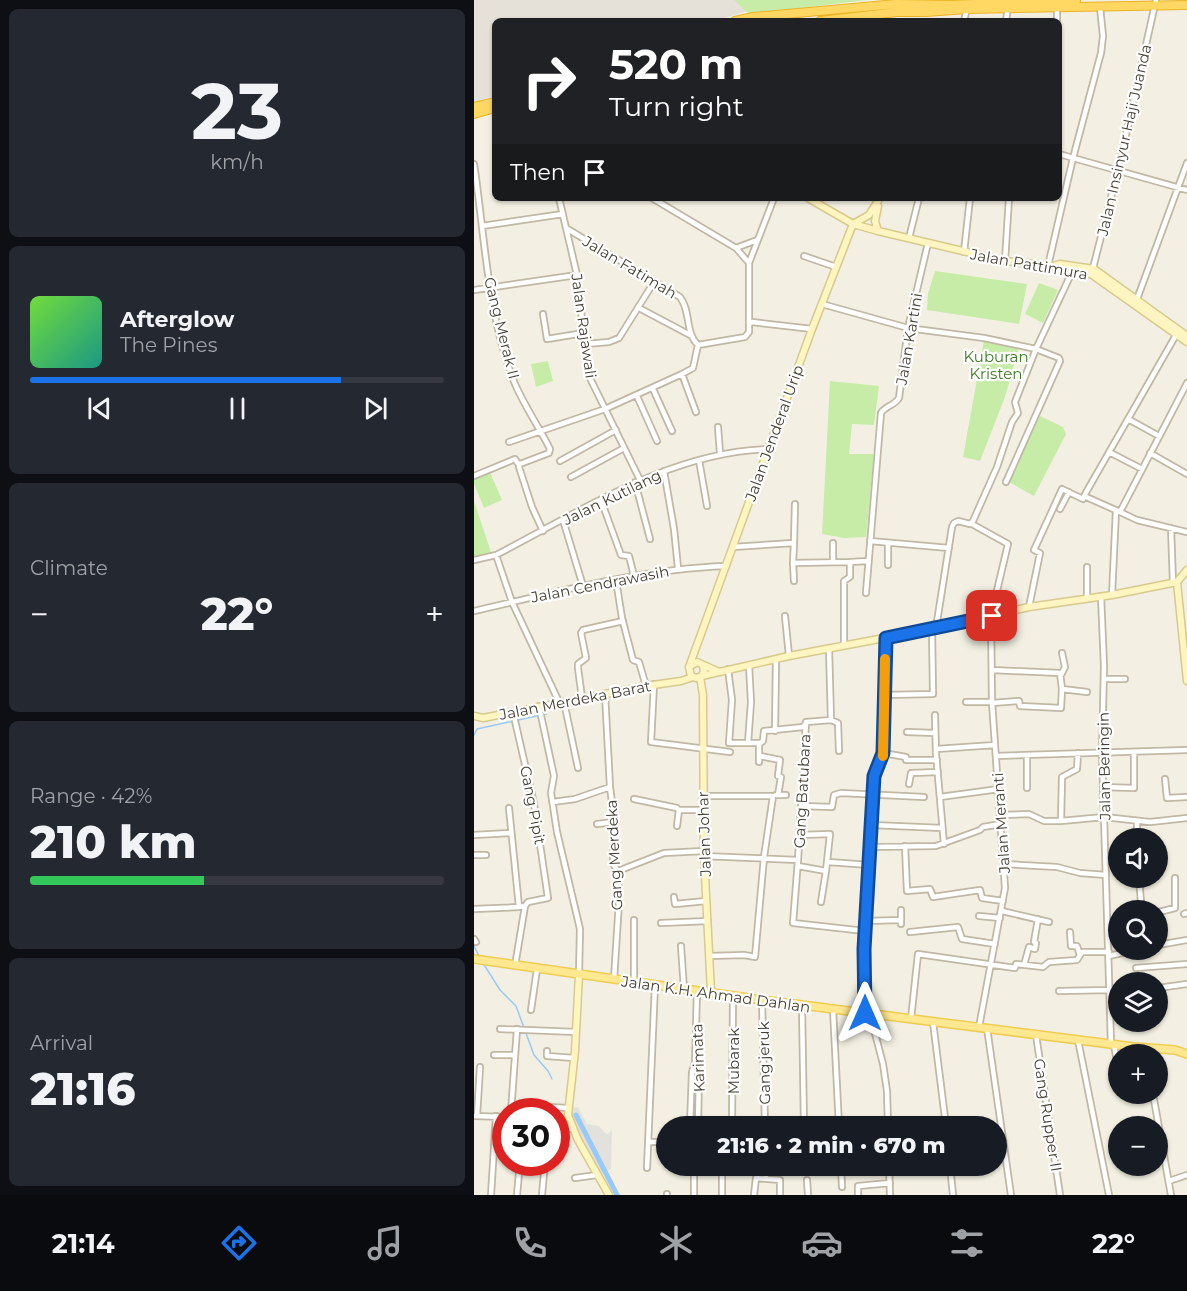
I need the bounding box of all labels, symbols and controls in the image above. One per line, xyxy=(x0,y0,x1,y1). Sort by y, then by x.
text: 520 m xyxy=(609,38,743,90)
icon: right xyxy=(510,42,588,120)
street label: Jalan Insinyur Haji Juanda xyxy=(1092,42,1155,239)
text: 23 xyxy=(191,63,283,159)
text: Turn right xyxy=(609,90,744,123)
text: km/h xyxy=(210,150,264,174)
icon: arrive xyxy=(578,156,611,189)
text: Then xyxy=(510,159,566,186)
street label: Jalan Fatimah xyxy=(579,231,680,303)
street label: Jalan Pattimura xyxy=(968,244,1089,284)
street label: Jalan Rajawali xyxy=(567,271,601,380)
street label: Gang Merak II xyxy=(480,275,524,381)
street label: Jalan Kartini xyxy=(891,291,926,388)
text: Afterglow xyxy=(120,306,234,333)
text: The Pines xyxy=(120,333,217,357)
park label: Kuburan Kristen xyxy=(963,347,1029,383)
street label: Jalan Jenderal Urip xyxy=(740,362,807,505)
icon: previous xyxy=(83,392,116,425)
icon: pause xyxy=(221,392,254,425)
icon: next xyxy=(359,392,392,425)
street label: Jalan Kutilang xyxy=(559,465,664,529)
text: Climate xyxy=(30,556,108,580)
street label: Jalan Cendrawasih xyxy=(528,561,671,607)
text: 22° xyxy=(201,586,273,641)
pin xyxy=(966,590,1017,641)
text: − xyxy=(30,594,49,634)
text: + xyxy=(425,594,444,634)
icon: arrive xyxy=(975,599,1008,632)
street label: Jalan Merdeka Barat xyxy=(497,676,652,724)
street label: Jalan Beringin xyxy=(1094,712,1114,821)
street label: Gang Batubara xyxy=(790,733,814,849)
street label: Gang Pipit xyxy=(516,764,550,846)
street label: Jalan Meranti xyxy=(988,772,1014,875)
text: Range · 42% xyxy=(30,784,152,808)
street label: Jalan Johar xyxy=(693,791,715,878)
street label: Gang Merdeka xyxy=(602,799,626,911)
text: 210 km xyxy=(30,814,197,869)
map controls xyxy=(1108,828,1168,1176)
button: sound xyxy=(1108,828,1168,888)
button: search xyxy=(1108,900,1168,960)
street label: Jalan K.H. Ahmad Dahlan xyxy=(619,971,812,1017)
button: layers xyxy=(1108,972,1168,1032)
position arrow xyxy=(833,981,897,1045)
street label: Gang jeruk xyxy=(754,1021,774,1105)
street label: Karimata xyxy=(687,1023,709,1093)
street label: Mubarak xyxy=(724,1028,743,1094)
text: Arrival xyxy=(30,1031,93,1055)
button: + xyxy=(1108,1044,1168,1104)
street label: Gang Rupper II xyxy=(1030,1057,1066,1173)
text: 21:16 xyxy=(30,1061,135,1116)
speed limit sign: 30 xyxy=(492,1098,570,1176)
button: − xyxy=(1108,1116,1168,1176)
text: 21:16 · 2 min · 670 m xyxy=(717,1132,946,1159)
icon: directions xyxy=(218,1222,260,1264)
icon: music xyxy=(364,1222,406,1264)
icon: phone xyxy=(509,1222,551,1264)
icon: climate xyxy=(655,1222,697,1264)
icon: car xyxy=(801,1222,843,1264)
icon: filters xyxy=(946,1222,988,1264)
text: 21:14 xyxy=(52,1227,115,1260)
text: 22° xyxy=(1092,1227,1135,1260)

